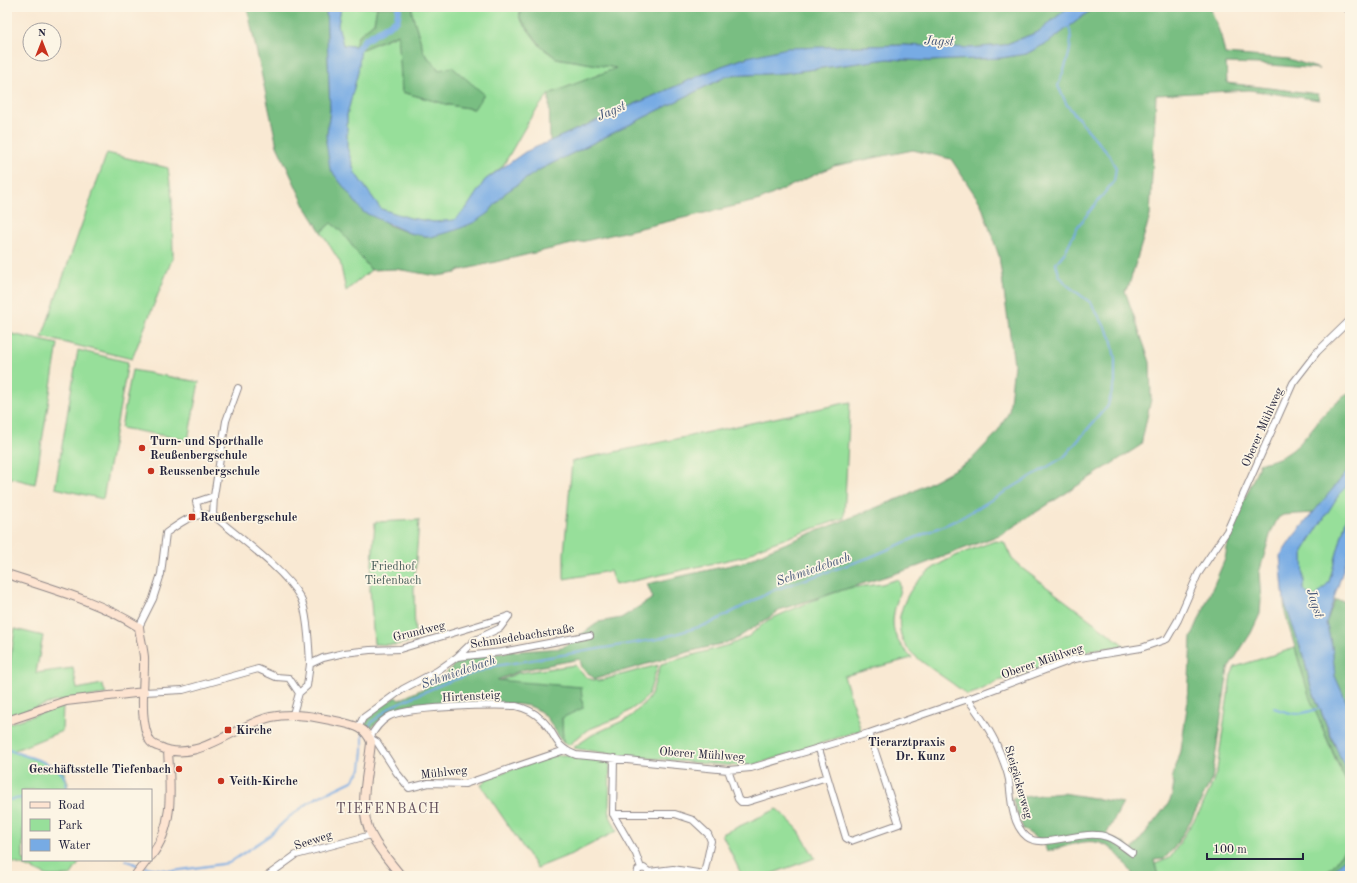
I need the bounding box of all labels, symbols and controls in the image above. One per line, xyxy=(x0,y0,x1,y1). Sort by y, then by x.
north arrow xyxy=(22,22,62,62)
text: N xyxy=(38,28,47,39)
water label: Jagst xyxy=(924,34,955,49)
water label: Jagst xyxy=(595,99,629,123)
street label: Oberer Mühlweg xyxy=(1240,385,1286,469)
place label: Turn- und Sporthalle Reußenbergschule xyxy=(150,436,264,462)
marker: Turn- und Sporthalle Reußenbergschule xyxy=(137,443,147,453)
marker: Reussenbergschule xyxy=(146,466,156,476)
place label: Reussenbergschule xyxy=(159,466,260,478)
marker: Reußenbergschule xyxy=(187,512,197,522)
place label: Reußenbergschule xyxy=(200,512,298,524)
water label: Schmiedebach xyxy=(775,550,853,588)
park label: Friedhof Tiefenbach xyxy=(364,561,422,587)
water label: Jagst xyxy=(1304,587,1326,620)
street label: Grundweg xyxy=(392,620,447,644)
street label: Schmiedebachstraße xyxy=(469,623,576,651)
street label: Oberer Mühlweg xyxy=(1000,642,1085,682)
water label: Schmiedebach xyxy=(420,653,498,691)
street label: Hirtensteig xyxy=(442,689,501,705)
marker: Kirche xyxy=(223,725,233,735)
place label: Kirche xyxy=(236,725,272,737)
place label: Tierarztpraxis Dr. Kunz xyxy=(868,737,945,763)
marker: Tierarztpraxis Dr. Kunz xyxy=(948,744,958,754)
street label: Steigäckerweg xyxy=(1002,744,1034,821)
street label: Oberer Mühlweg xyxy=(659,746,746,764)
place label: Geschäftsstelle Tiefenbach xyxy=(29,764,171,776)
marker: Geschäftsstelle Tiefenbach xyxy=(174,764,184,774)
street label: Mühlweg xyxy=(420,765,469,781)
marker: Veith-Kirche xyxy=(216,776,226,786)
place label: Veith-Kirche xyxy=(229,776,298,788)
legend xyxy=(22,789,152,861)
text: Road xyxy=(58,800,85,812)
district label: TIEFENBACH xyxy=(336,802,440,816)
text: Park xyxy=(58,820,83,832)
street label: Seeweg xyxy=(293,829,334,853)
scale bar xyxy=(1207,835,1303,861)
text: Water xyxy=(58,840,91,852)
text: 100 m xyxy=(1213,844,1247,856)

